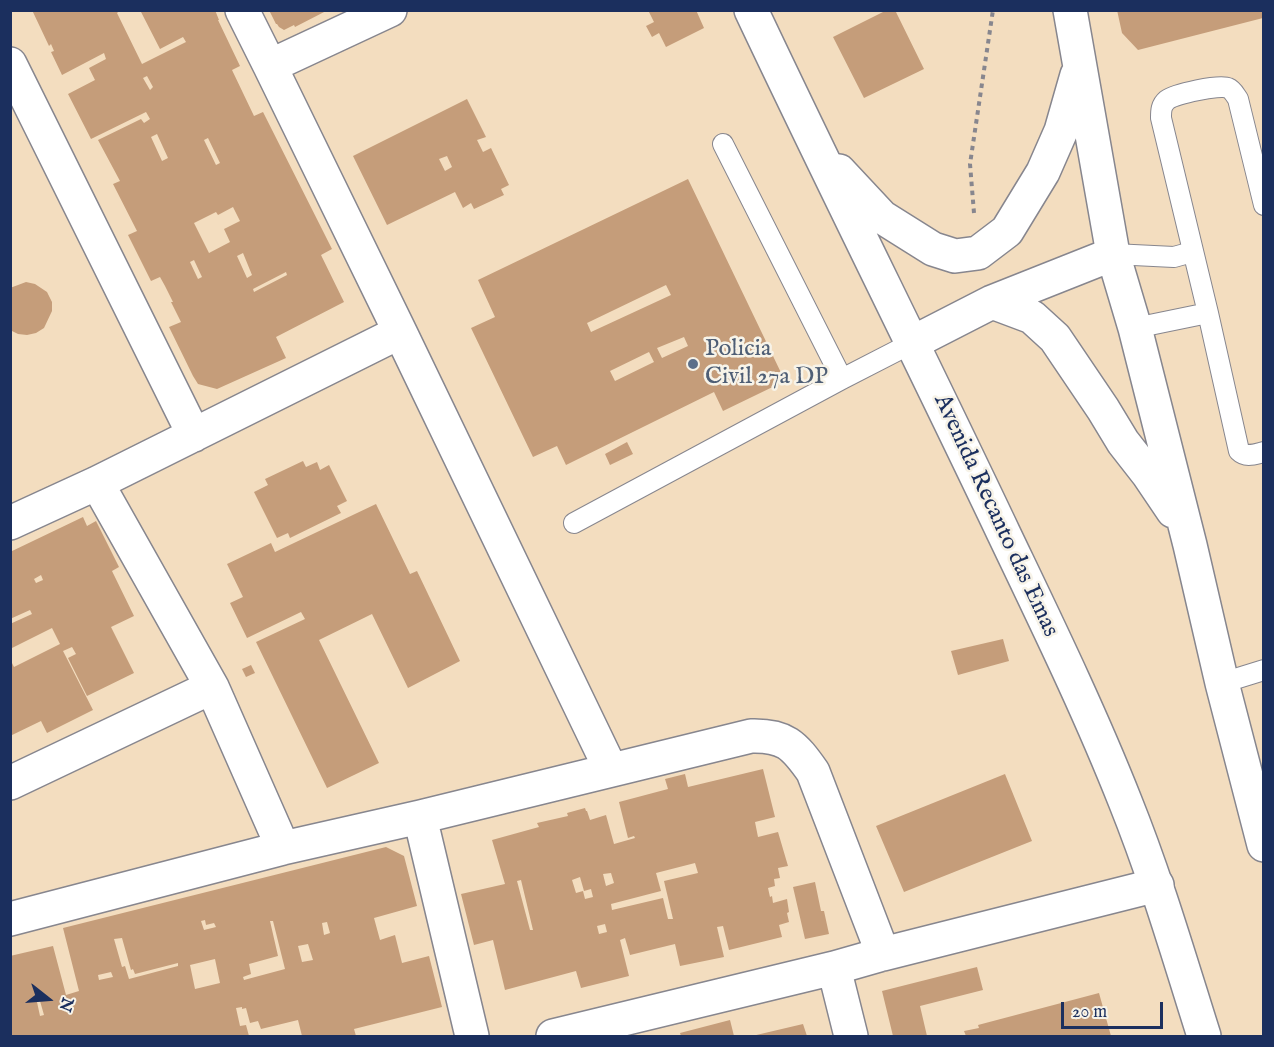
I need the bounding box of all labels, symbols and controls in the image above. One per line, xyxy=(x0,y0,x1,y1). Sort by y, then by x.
place label: Policia Civil 27a DP xyxy=(705,336,828,392)
marker: Policia Civil 27a DP xyxy=(686,357,700,371)
street label: Avenida Recanto das Emas xyxy=(926,390,1064,642)
north arrow xyxy=(18,969,78,1029)
scale bar xyxy=(1064,990,1166,1028)
text: N xyxy=(54,995,77,1014)
text: 20 m xyxy=(1072,1001,1107,1024)

